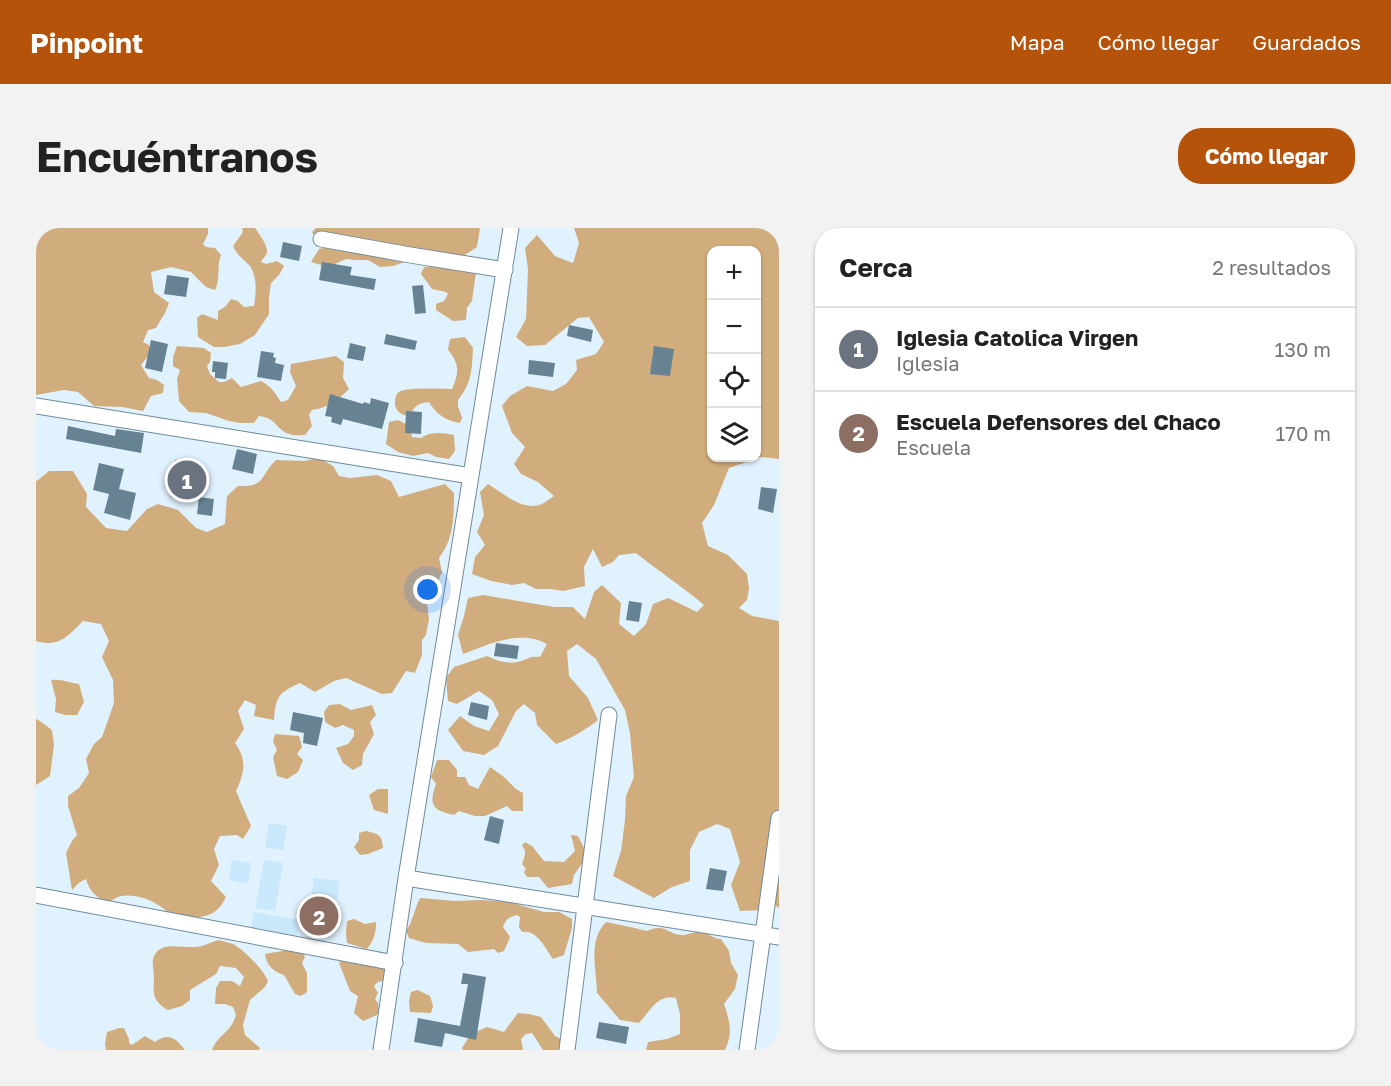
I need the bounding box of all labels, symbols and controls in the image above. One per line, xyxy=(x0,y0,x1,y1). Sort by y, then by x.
text: Pinpoint xyxy=(30,26,143,59)
text: Mapa xyxy=(1010,29,1065,55)
text: Cómo llegar xyxy=(1098,29,1219,55)
text: Guardados xyxy=(1252,29,1361,55)
button: Cómo llegar xyxy=(1178,128,1355,184)
text: Encuéntranos xyxy=(36,131,318,181)
map controls xyxy=(707,246,761,462)
button: + xyxy=(707,246,761,300)
text: Cerca xyxy=(839,252,913,283)
text: 2 resultados xyxy=(1212,255,1331,279)
button: − xyxy=(707,300,761,354)
text: Iglesia Catolica Virgen xyxy=(896,324,1138,351)
text: 1 xyxy=(853,337,864,361)
text: 130 m xyxy=(1275,337,1331,361)
text: Iglesia xyxy=(896,351,960,375)
button: locate xyxy=(707,354,761,408)
button: layers xyxy=(707,408,761,462)
text: Escuela Defensores del Chaco xyxy=(896,408,1221,435)
text: 2 xyxy=(852,421,865,445)
text: 170 m xyxy=(1276,421,1331,445)
text: Escuela xyxy=(896,435,971,459)
pin: 1 xyxy=(168,458,206,502)
your location xyxy=(413,575,442,604)
pin: 2 xyxy=(300,894,338,938)

